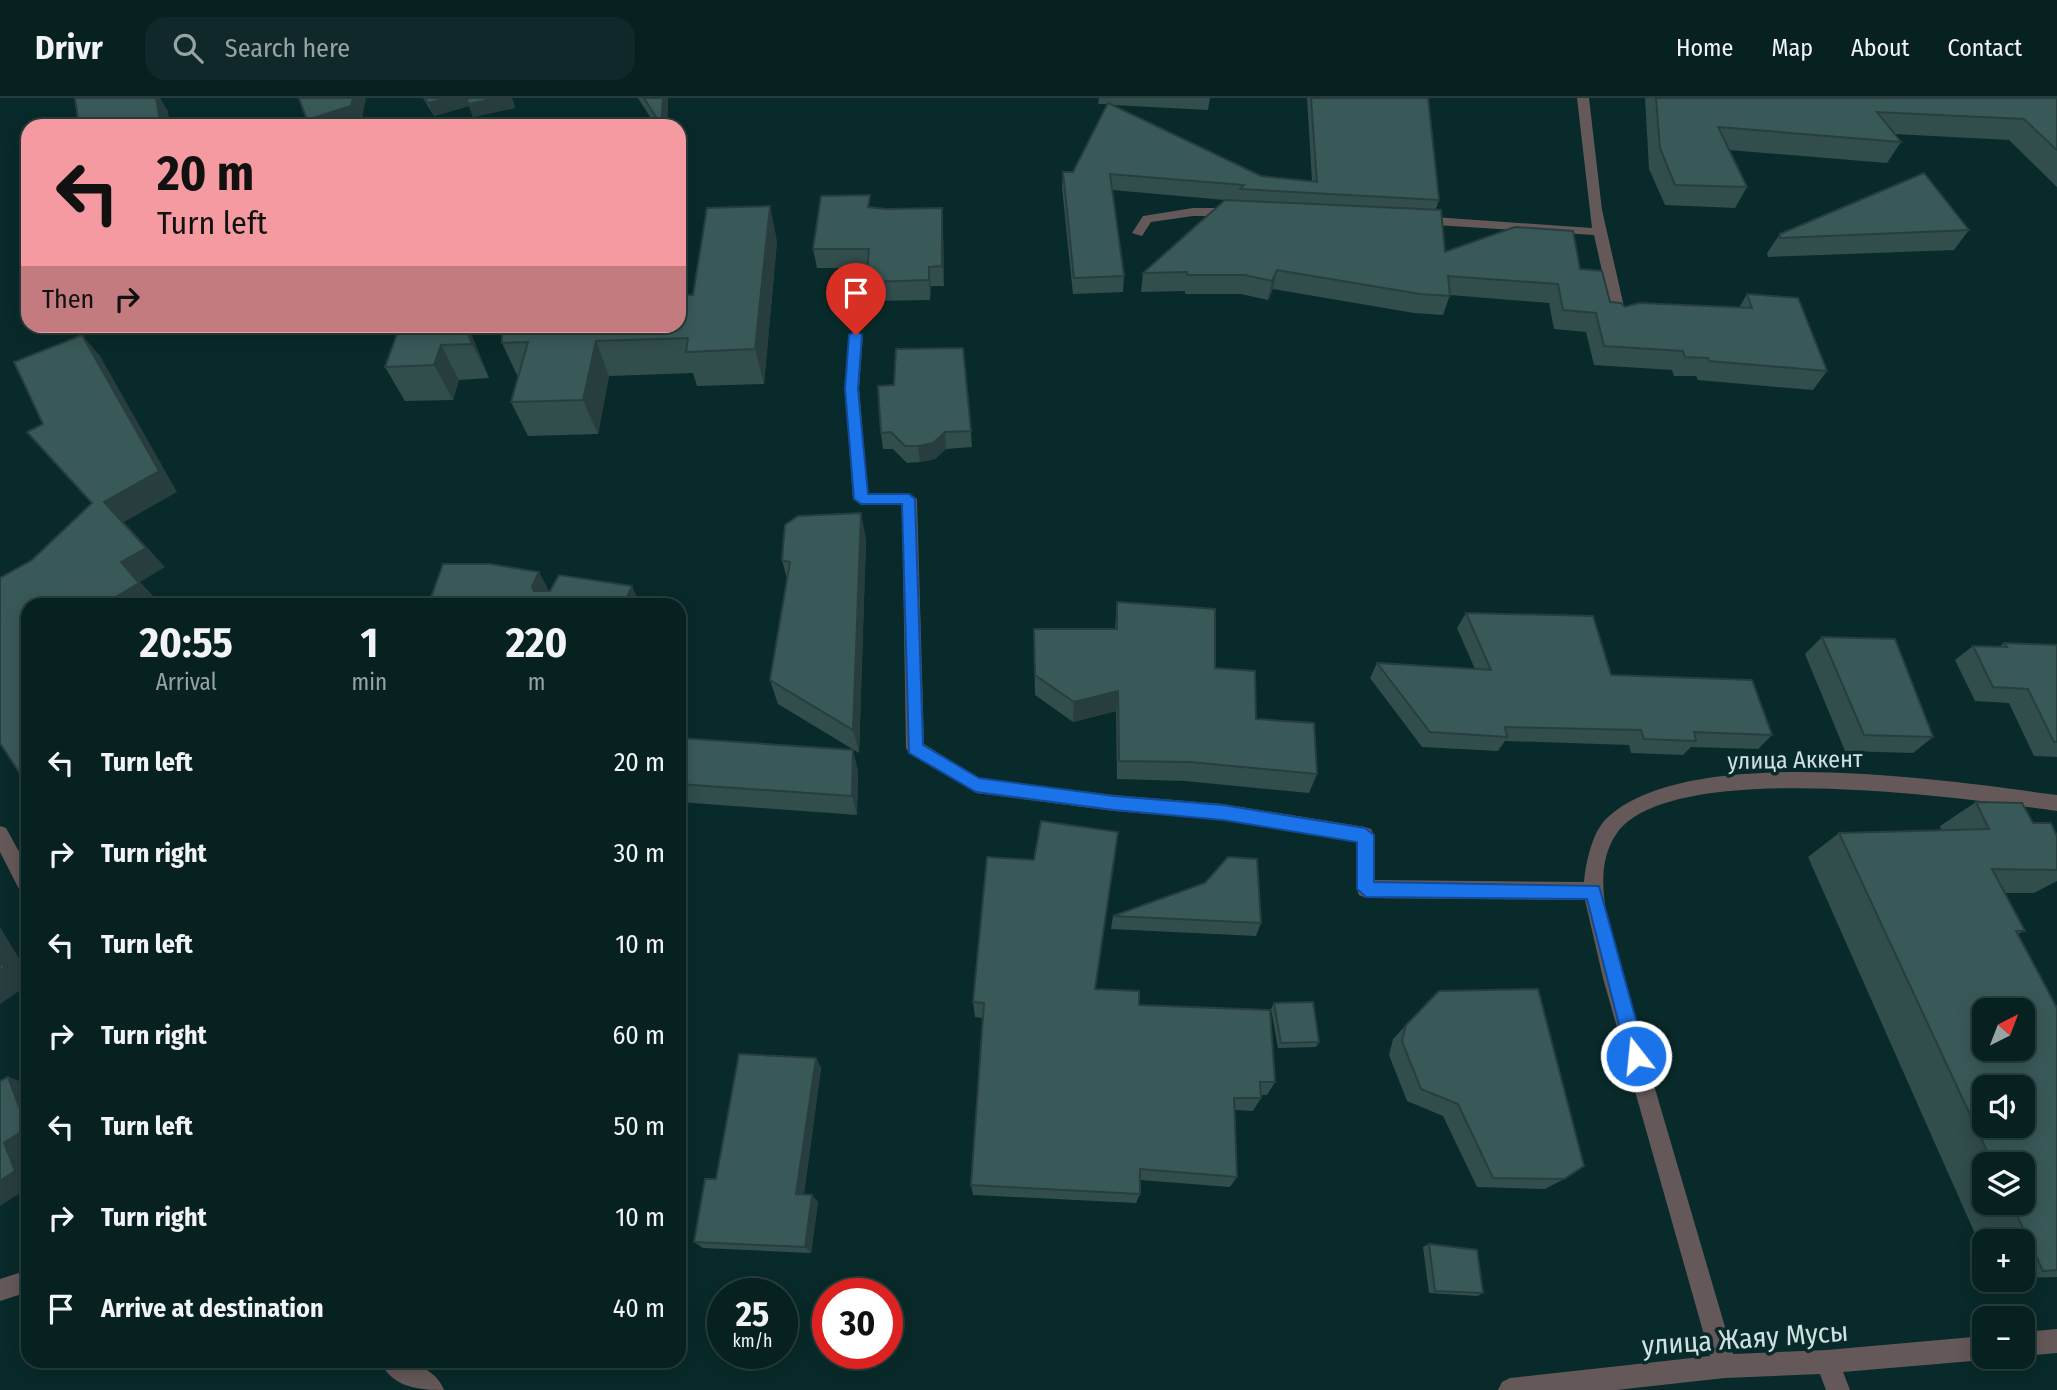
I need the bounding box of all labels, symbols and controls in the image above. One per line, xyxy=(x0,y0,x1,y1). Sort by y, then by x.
search box xyxy=(145,17,635,80)
text: Drivr xyxy=(35,28,103,68)
icon: search xyxy=(169,29,207,67)
text: Search here xyxy=(225,33,350,64)
text: Home xyxy=(1676,34,1733,62)
text: Map xyxy=(1771,34,1813,62)
text: About xyxy=(1851,34,1909,62)
text: Contact xyxy=(1947,34,2022,62)
text: 20 m xyxy=(157,144,254,203)
icon: left xyxy=(42,147,133,238)
text: Turn left xyxy=(157,204,267,242)
pin xyxy=(826,263,886,335)
icon: arrive xyxy=(837,274,875,312)
icon: right xyxy=(108,280,146,318)
text: Then xyxy=(42,284,94,315)
text: 20:55 xyxy=(140,618,233,668)
text: 1 xyxy=(360,618,378,668)
text: 220 xyxy=(506,618,567,668)
text: Arrival xyxy=(156,668,217,696)
text: min xyxy=(351,668,387,696)
text: m xyxy=(528,668,545,696)
icon: left xyxy=(42,744,80,782)
street label: улица Аккент xyxy=(1727,745,1863,775)
text: Turn left xyxy=(101,747,193,778)
text: 20 m xyxy=(614,747,665,778)
icon: right xyxy=(42,835,80,873)
text: Turn right xyxy=(101,838,207,869)
text: 30 m xyxy=(614,838,665,869)
icon: left xyxy=(42,926,80,964)
text: Turn left xyxy=(101,929,193,960)
text: 10 m xyxy=(615,929,665,960)
north arrow xyxy=(1972,998,2035,1060)
map controls xyxy=(1972,998,2035,1369)
icon: right xyxy=(42,1017,80,1055)
position arrow xyxy=(1599,1019,1673,1093)
text: Turn right xyxy=(101,1020,207,1051)
text: 60 m xyxy=(612,1020,665,1051)
button: sound xyxy=(1972,1075,2035,1138)
icon: left xyxy=(42,1108,80,1146)
text: Turn left xyxy=(101,1111,193,1142)
text: 50 m xyxy=(613,1111,665,1142)
button: layers xyxy=(1972,1152,2035,1215)
icon: right xyxy=(42,1199,80,1237)
text: Turn right xyxy=(101,1202,207,1233)
text: 10 m xyxy=(615,1202,665,1233)
button: + xyxy=(1972,1229,2035,1292)
speed limit sign: 30 xyxy=(812,1278,903,1369)
icon: arrive xyxy=(42,1290,80,1328)
text: Arrive at destination xyxy=(101,1293,324,1324)
text: 40 m xyxy=(613,1293,665,1324)
text: 25 xyxy=(736,1293,769,1335)
button: − xyxy=(1972,1306,2035,1369)
street label: улица Жаяу Мусы xyxy=(1641,1315,1849,1362)
text: km/h xyxy=(732,1330,773,1352)

